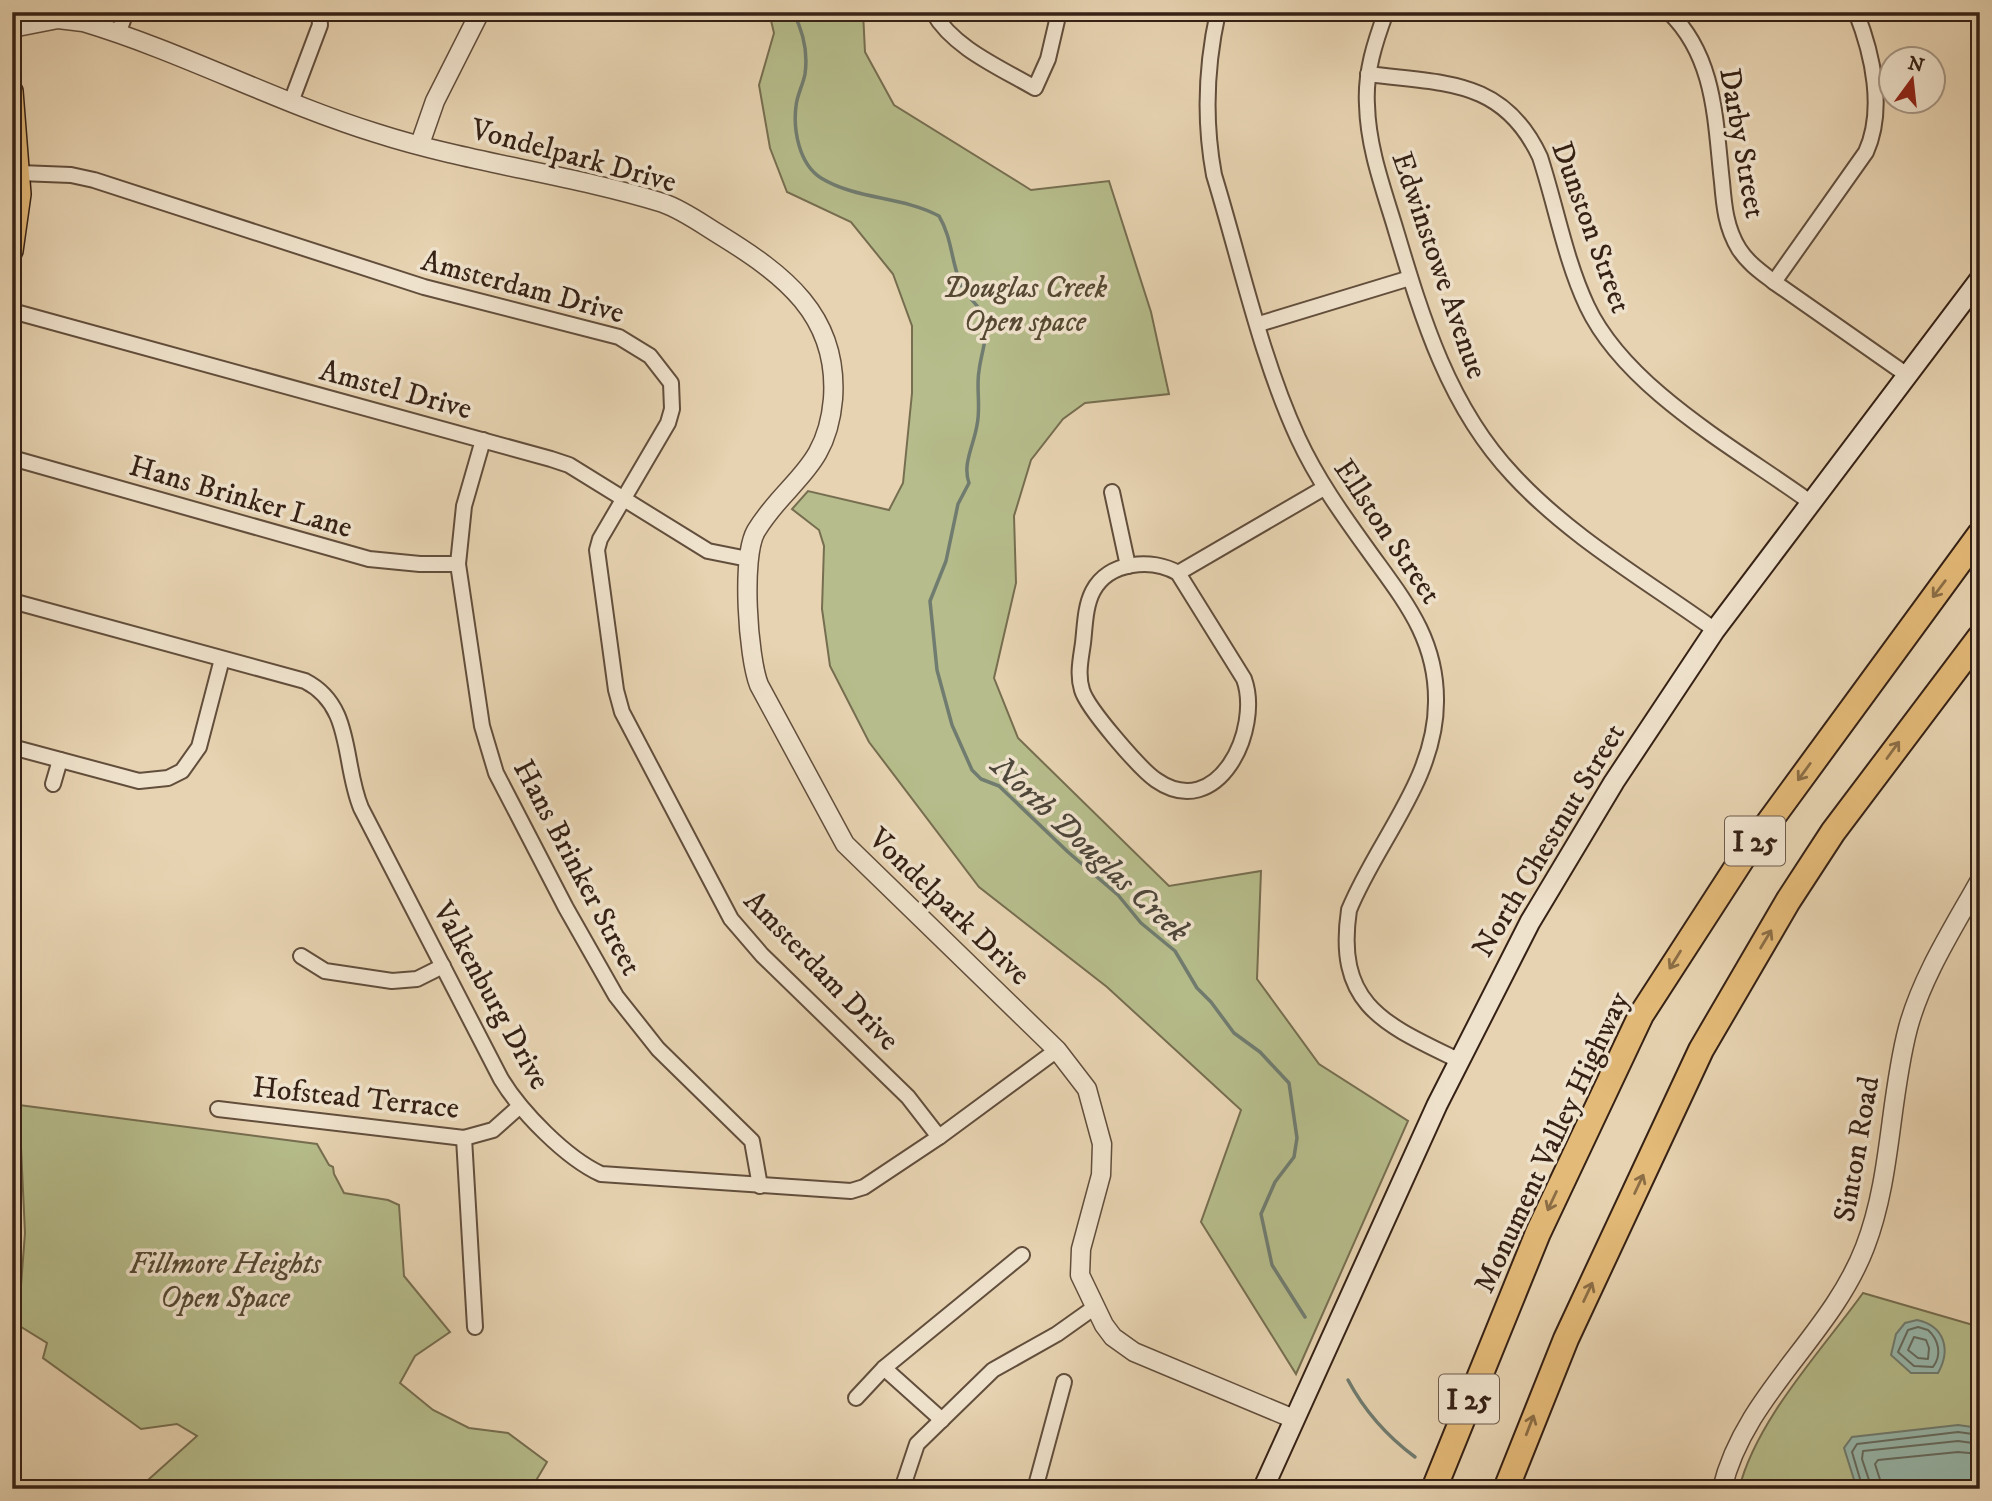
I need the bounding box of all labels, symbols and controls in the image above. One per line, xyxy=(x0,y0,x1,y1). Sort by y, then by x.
north arrow xyxy=(1876,46,1946,116)
text: N xyxy=(1905,52,1927,78)
street label: Darby Street xyxy=(1710,65,1773,221)
street label: Vondelpark Drive xyxy=(466,111,680,202)
street label: Dunston Street xyxy=(1542,137,1639,318)
street label: Edwinstowe Avenue xyxy=(1382,147,1495,384)
street label: Amsterdam Drive xyxy=(417,243,628,332)
park label: Douglas Creek Open space xyxy=(943,270,1108,341)
street label: Amstel Drive xyxy=(316,352,476,428)
street label: Hans Brinker Lane xyxy=(125,448,356,547)
street label: Ellston Street xyxy=(1325,452,1449,611)
one-way arrow xyxy=(1932,579,1946,598)
street label: North Chestnut Street xyxy=(1465,717,1634,964)
one-way arrow xyxy=(1886,741,1900,760)
water label: North Douglas Creek xyxy=(981,746,1198,952)
street label: Hans Brinker Street xyxy=(504,753,649,982)
one-way arrow xyxy=(1797,762,1811,781)
road number: I 25 xyxy=(1725,816,1785,866)
street label: Vondelpark Drive xyxy=(860,820,1038,994)
street label: Amsterdam Drive xyxy=(735,883,907,1059)
street label: Valkenburg Drive xyxy=(423,894,558,1096)
one-way arrow xyxy=(1759,929,1773,949)
one-way arrow xyxy=(1668,949,1682,969)
street label: Monument Valley Highway xyxy=(1466,986,1639,1299)
street label: Hofstead Terrace xyxy=(251,1069,461,1128)
street label: Sinton Road xyxy=(1826,1073,1888,1225)
one-way arrow xyxy=(1633,1174,1646,1195)
one-way arrow xyxy=(1545,1190,1559,1211)
park label: Fillmore Heights Open Space xyxy=(129,1246,322,1317)
one-way arrow xyxy=(1582,1282,1596,1303)
road number: I 25 xyxy=(1439,1374,1499,1424)
one-way arrow xyxy=(1524,1414,1537,1436)

